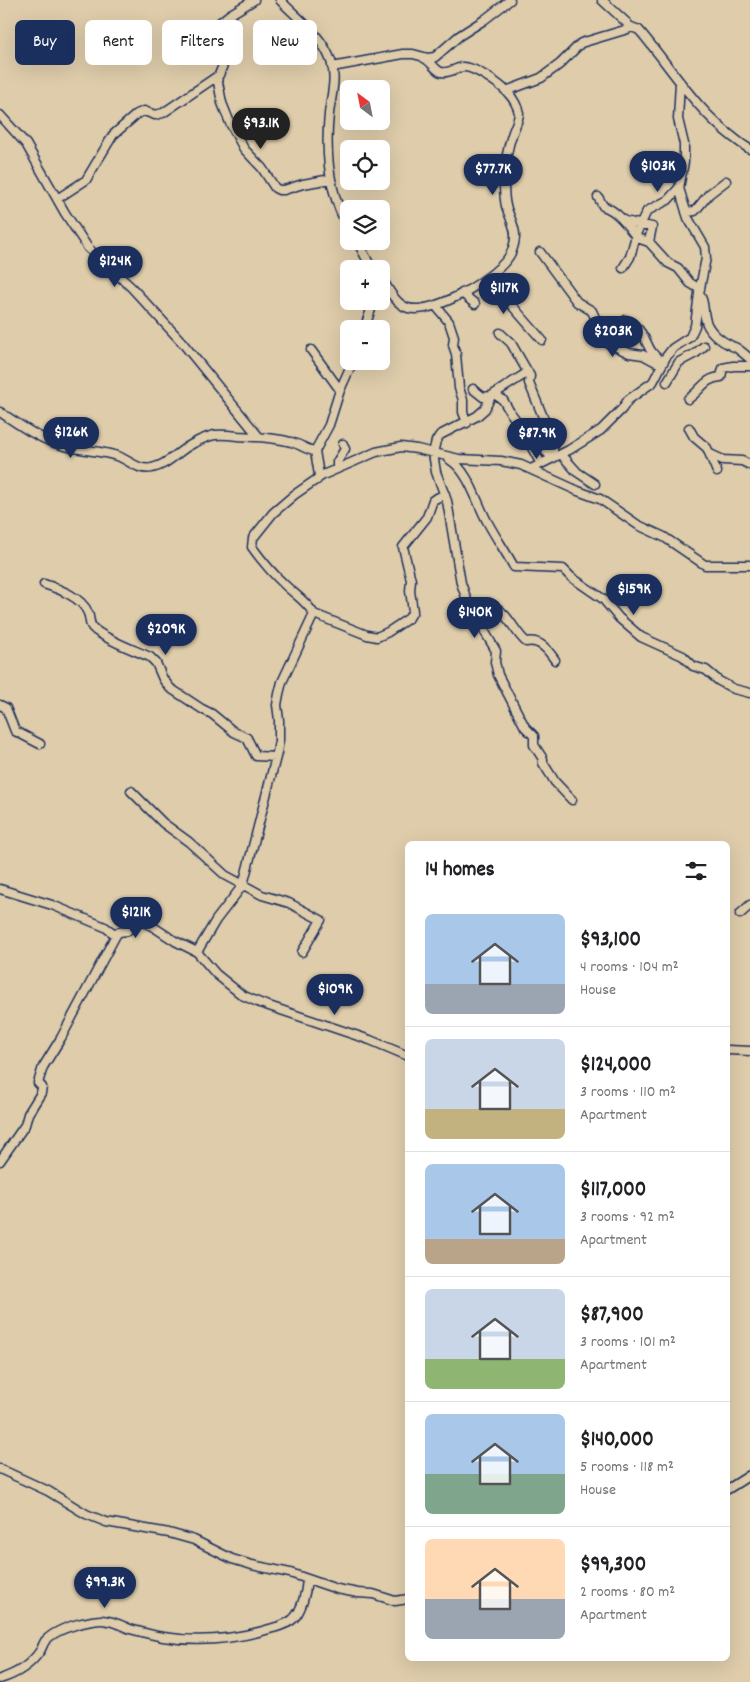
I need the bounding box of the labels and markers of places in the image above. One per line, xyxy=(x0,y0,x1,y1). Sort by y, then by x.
pin: $93.1K xyxy=(220,108,302,150)
pin: $103K xyxy=(623,150,693,193)
pin: $77.7K xyxy=(452,154,534,196)
pin: $124K xyxy=(80,246,150,288)
pin: $117K xyxy=(469,272,539,315)
pin: $203K xyxy=(578,316,648,358)
pin: $126K xyxy=(36,416,106,459)
pin: $87.9K xyxy=(496,418,578,460)
pin: $159K xyxy=(599,574,669,616)
pin: $140K xyxy=(440,596,510,639)
pin: $209K xyxy=(131,614,201,656)
pin: $121K xyxy=(101,896,171,939)
pin: $109K xyxy=(300,974,370,1016)
pin: $99.3K xyxy=(64,1566,146,1609)

